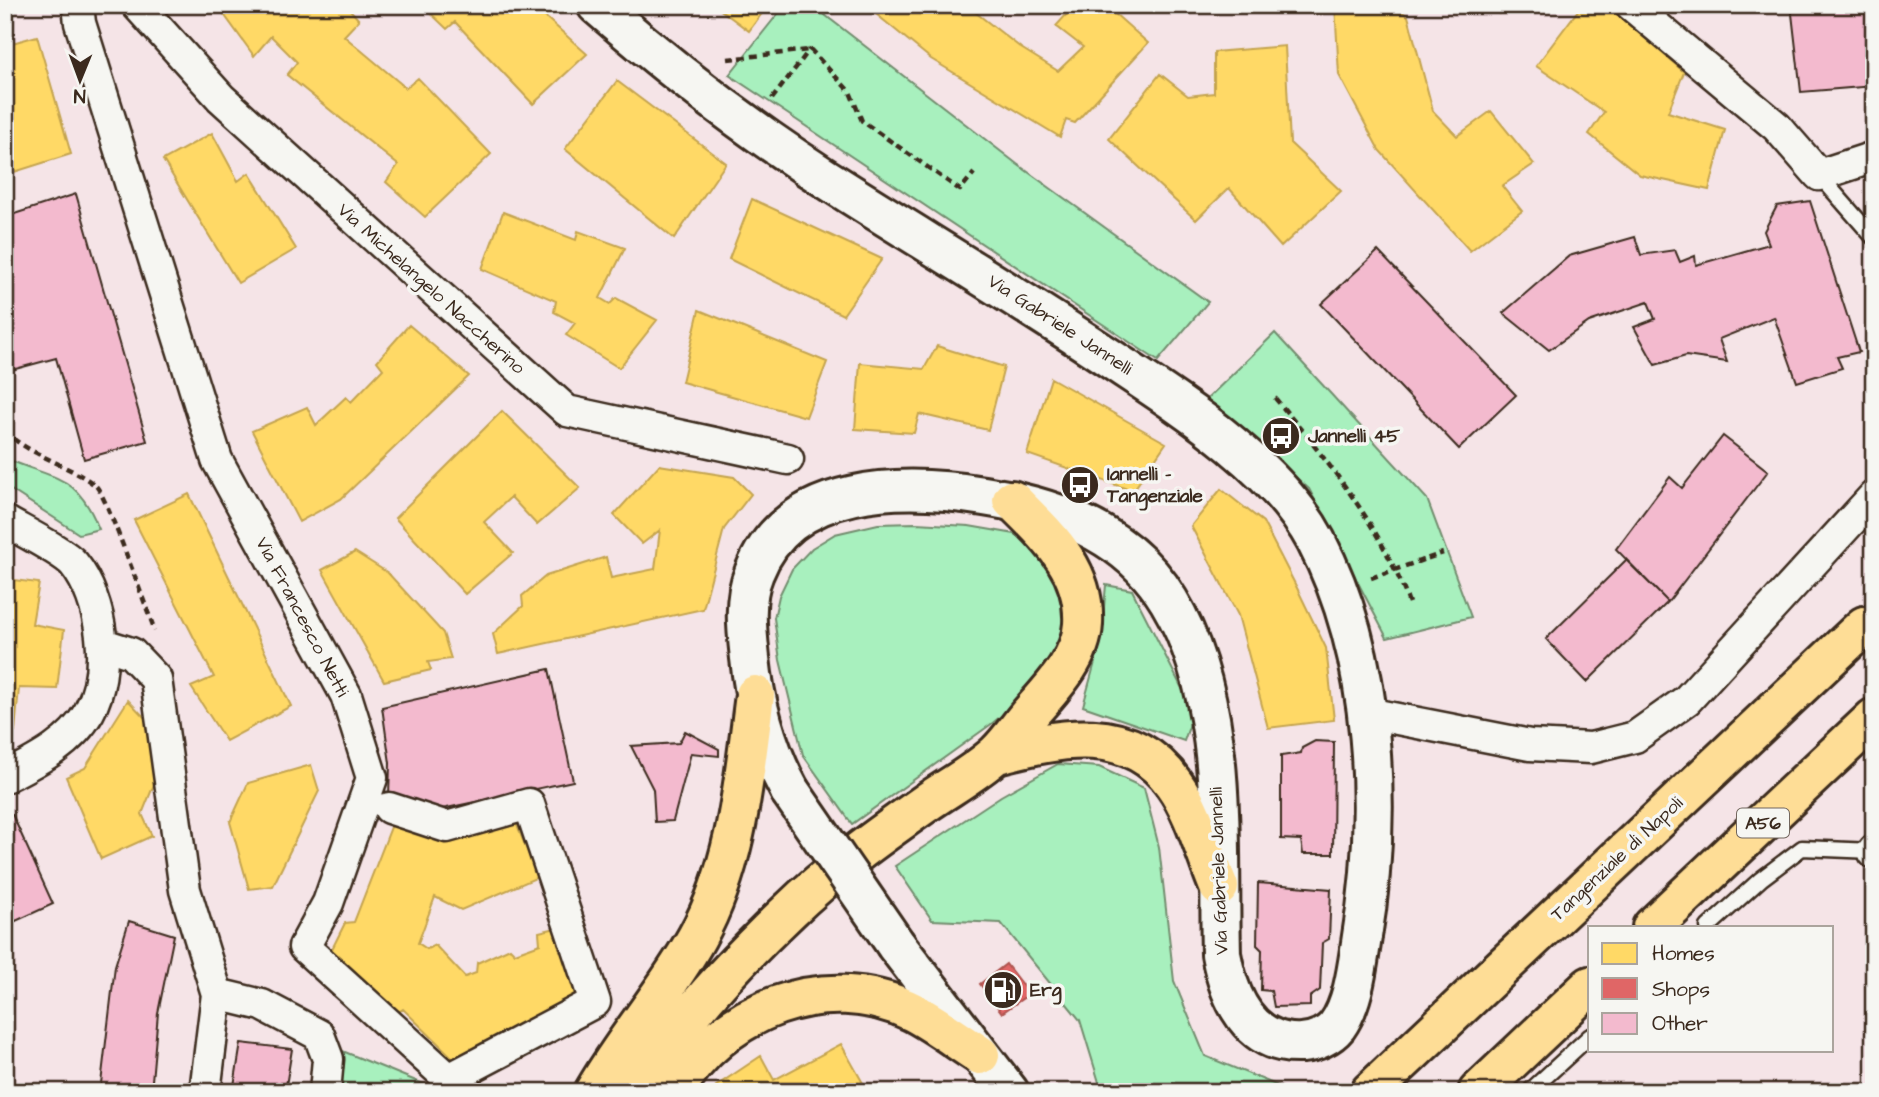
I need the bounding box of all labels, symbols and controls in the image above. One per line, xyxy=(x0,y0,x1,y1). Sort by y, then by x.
north arrow xyxy=(46,46,116,116)
text: N xyxy=(73,82,86,109)
street label: Via Michelangelo Naccherino xyxy=(330,197,531,382)
street label: Via Gabriele Jannelli xyxy=(982,268,1138,382)
bus stop icon: Jannelli 45 xyxy=(1260,415,1302,457)
place label: Jannelli 45 xyxy=(1307,423,1400,450)
place label: Iannelli - Tangenziale xyxy=(1106,461,1204,511)
bus stop icon: Iannelli - Tangenziale xyxy=(1059,464,1101,506)
street label: Via Francesco Netti xyxy=(248,532,356,702)
street label: Via Gabriele Jannelli xyxy=(1203,786,1235,955)
street label: Tangenziale di Napoli xyxy=(1545,790,1690,928)
road number: A56 xyxy=(1737,808,1789,838)
legend xyxy=(1588,926,1834,1052)
text: Homes xyxy=(1652,939,1715,968)
fuel station icon: Erg xyxy=(982,969,1024,1011)
text: Shops xyxy=(1652,975,1710,1005)
place label: Erg xyxy=(1030,977,1062,1005)
text: Other xyxy=(1652,1009,1708,1038)

